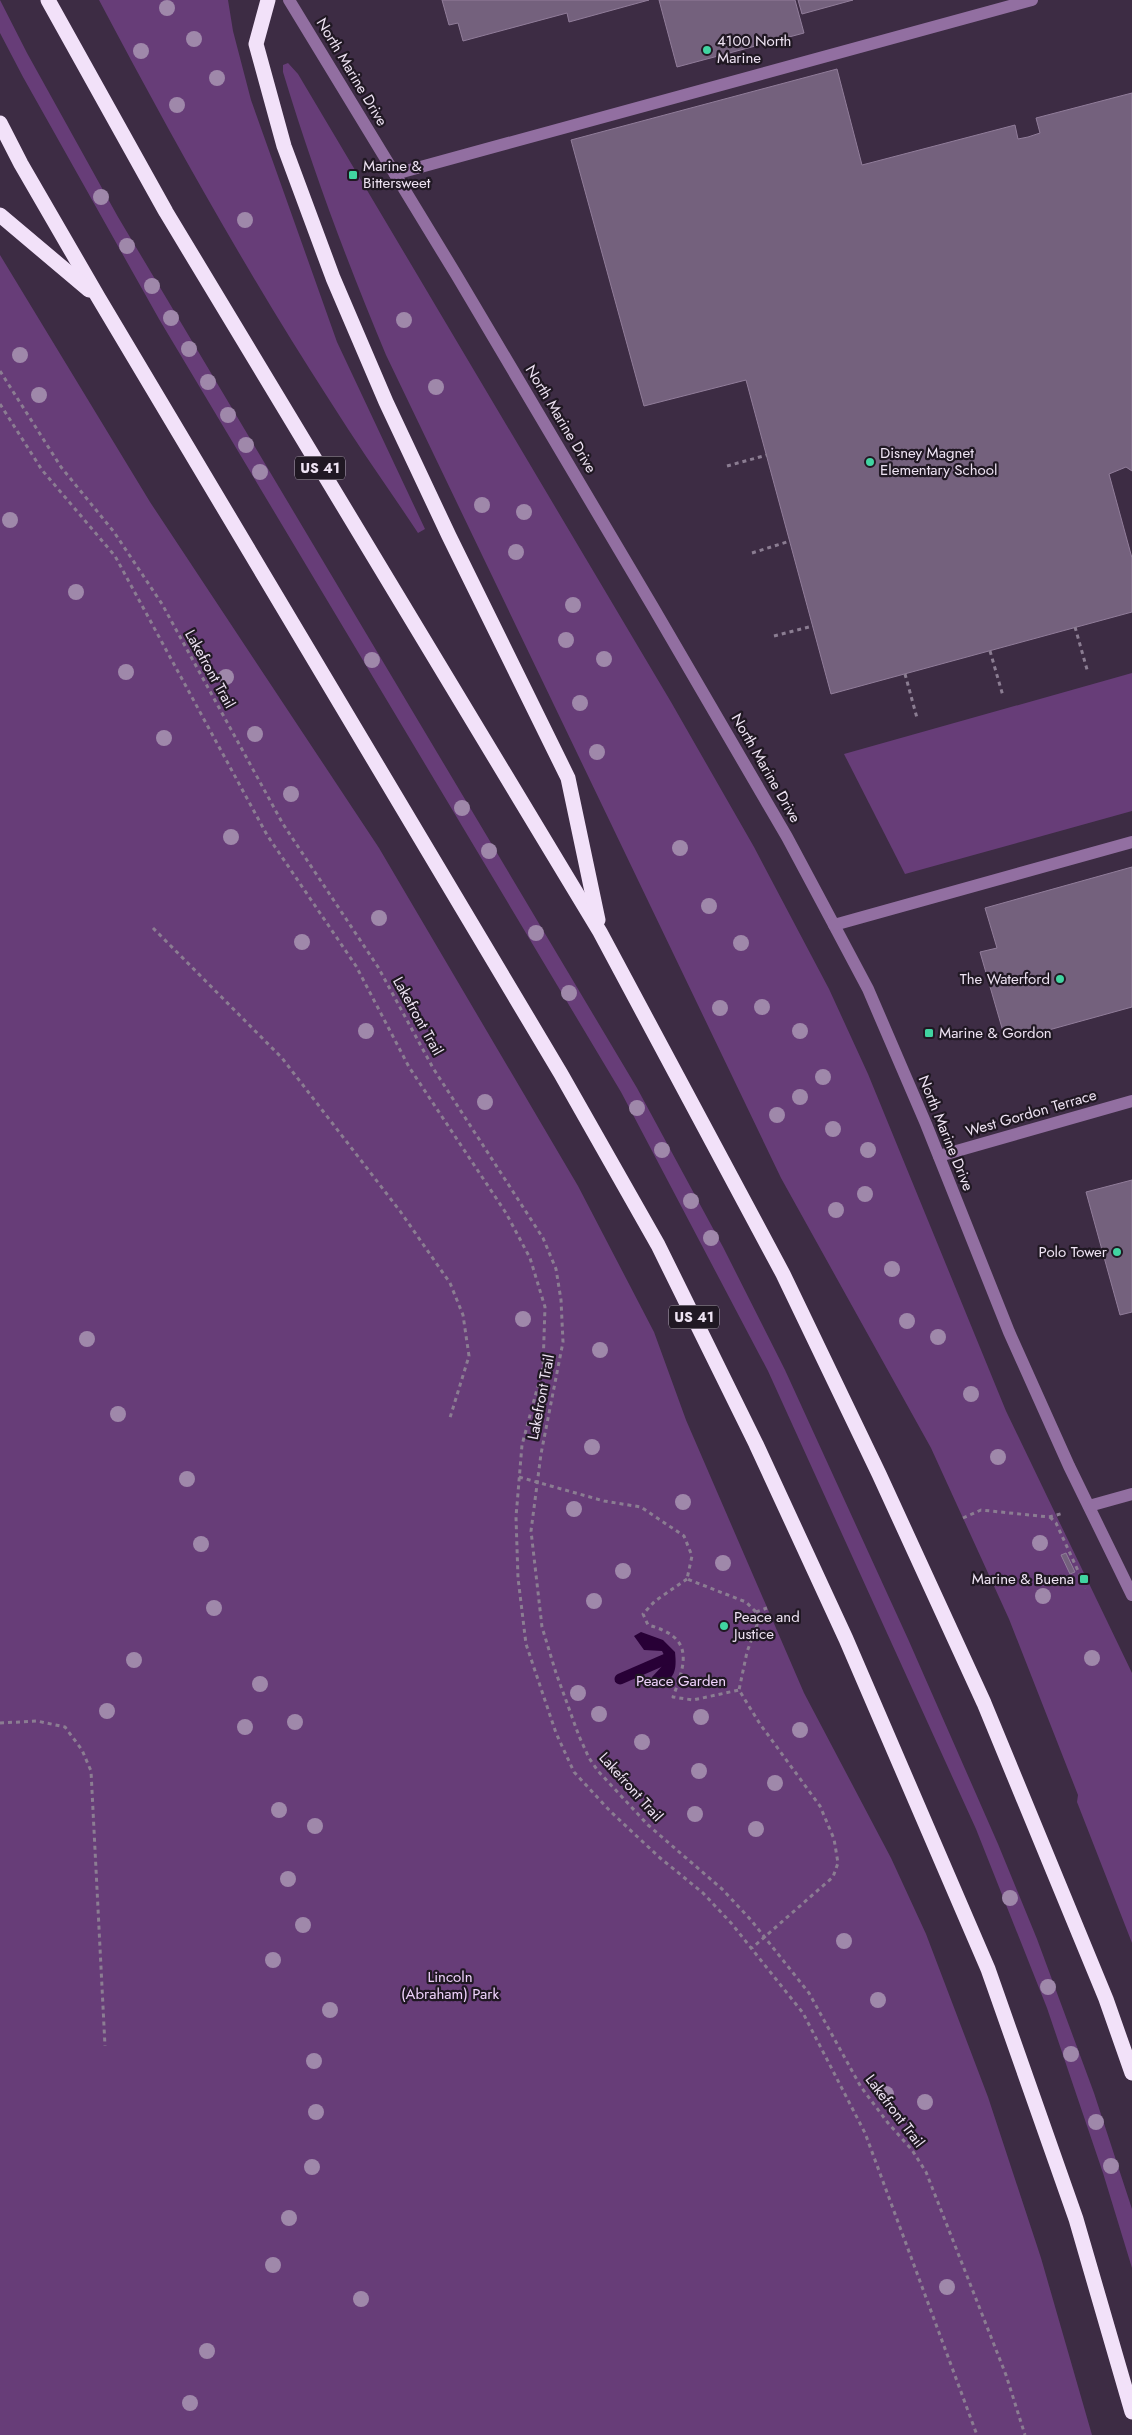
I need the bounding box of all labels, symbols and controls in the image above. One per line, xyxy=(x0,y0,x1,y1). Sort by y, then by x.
street label: North Marine Drive xyxy=(311,14,393,131)
place label: 4100 North Marine xyxy=(717,30,791,69)
marker: 4100 North Marine xyxy=(701,44,713,56)
place label: Marine & Bittersweet xyxy=(363,155,431,194)
marker: Marine & Bittersweet xyxy=(347,169,359,181)
street label: North Marine Drive xyxy=(520,361,602,478)
place label: Disney Magnet Elementary School xyxy=(880,442,997,481)
road number: US 41 xyxy=(295,456,345,479)
marker: Disney Magnet Elementary School xyxy=(864,456,876,468)
street label: Lakefront Trail xyxy=(179,626,241,712)
street label: North Marine Drive xyxy=(726,709,806,827)
place label: The Waterford xyxy=(960,968,1050,990)
street label: Lakefront Trail xyxy=(387,973,449,1059)
marker: The Waterford xyxy=(1054,973,1066,985)
place label: Marine & Gordon xyxy=(939,1022,1052,1044)
marker: Marine & Gordon xyxy=(923,1027,935,1039)
street label: North Marine Drive xyxy=(913,1072,979,1194)
street label: West Gordon Terrace xyxy=(963,1084,1099,1142)
place label: Polo Tower xyxy=(1039,1241,1108,1263)
marker: Polo Tower xyxy=(1111,1246,1123,1258)
road number: US 41 xyxy=(669,1305,719,1328)
street label: Lakefront Trail xyxy=(522,1352,560,1442)
place label: Marine & Buena xyxy=(972,1568,1074,1590)
marker: Marine & Buena xyxy=(1078,1573,1090,1585)
place label: Peace and Justice xyxy=(732,1606,800,1645)
marker: Peace and Justice xyxy=(718,1620,730,1632)
park label: Peace Garden xyxy=(636,1670,726,1692)
street label: Lakefront Trail xyxy=(594,1747,668,1827)
park label: Lincoln (Abraham) Park xyxy=(401,1966,499,2005)
street label: Lakefront Trail xyxy=(860,2070,930,2152)

